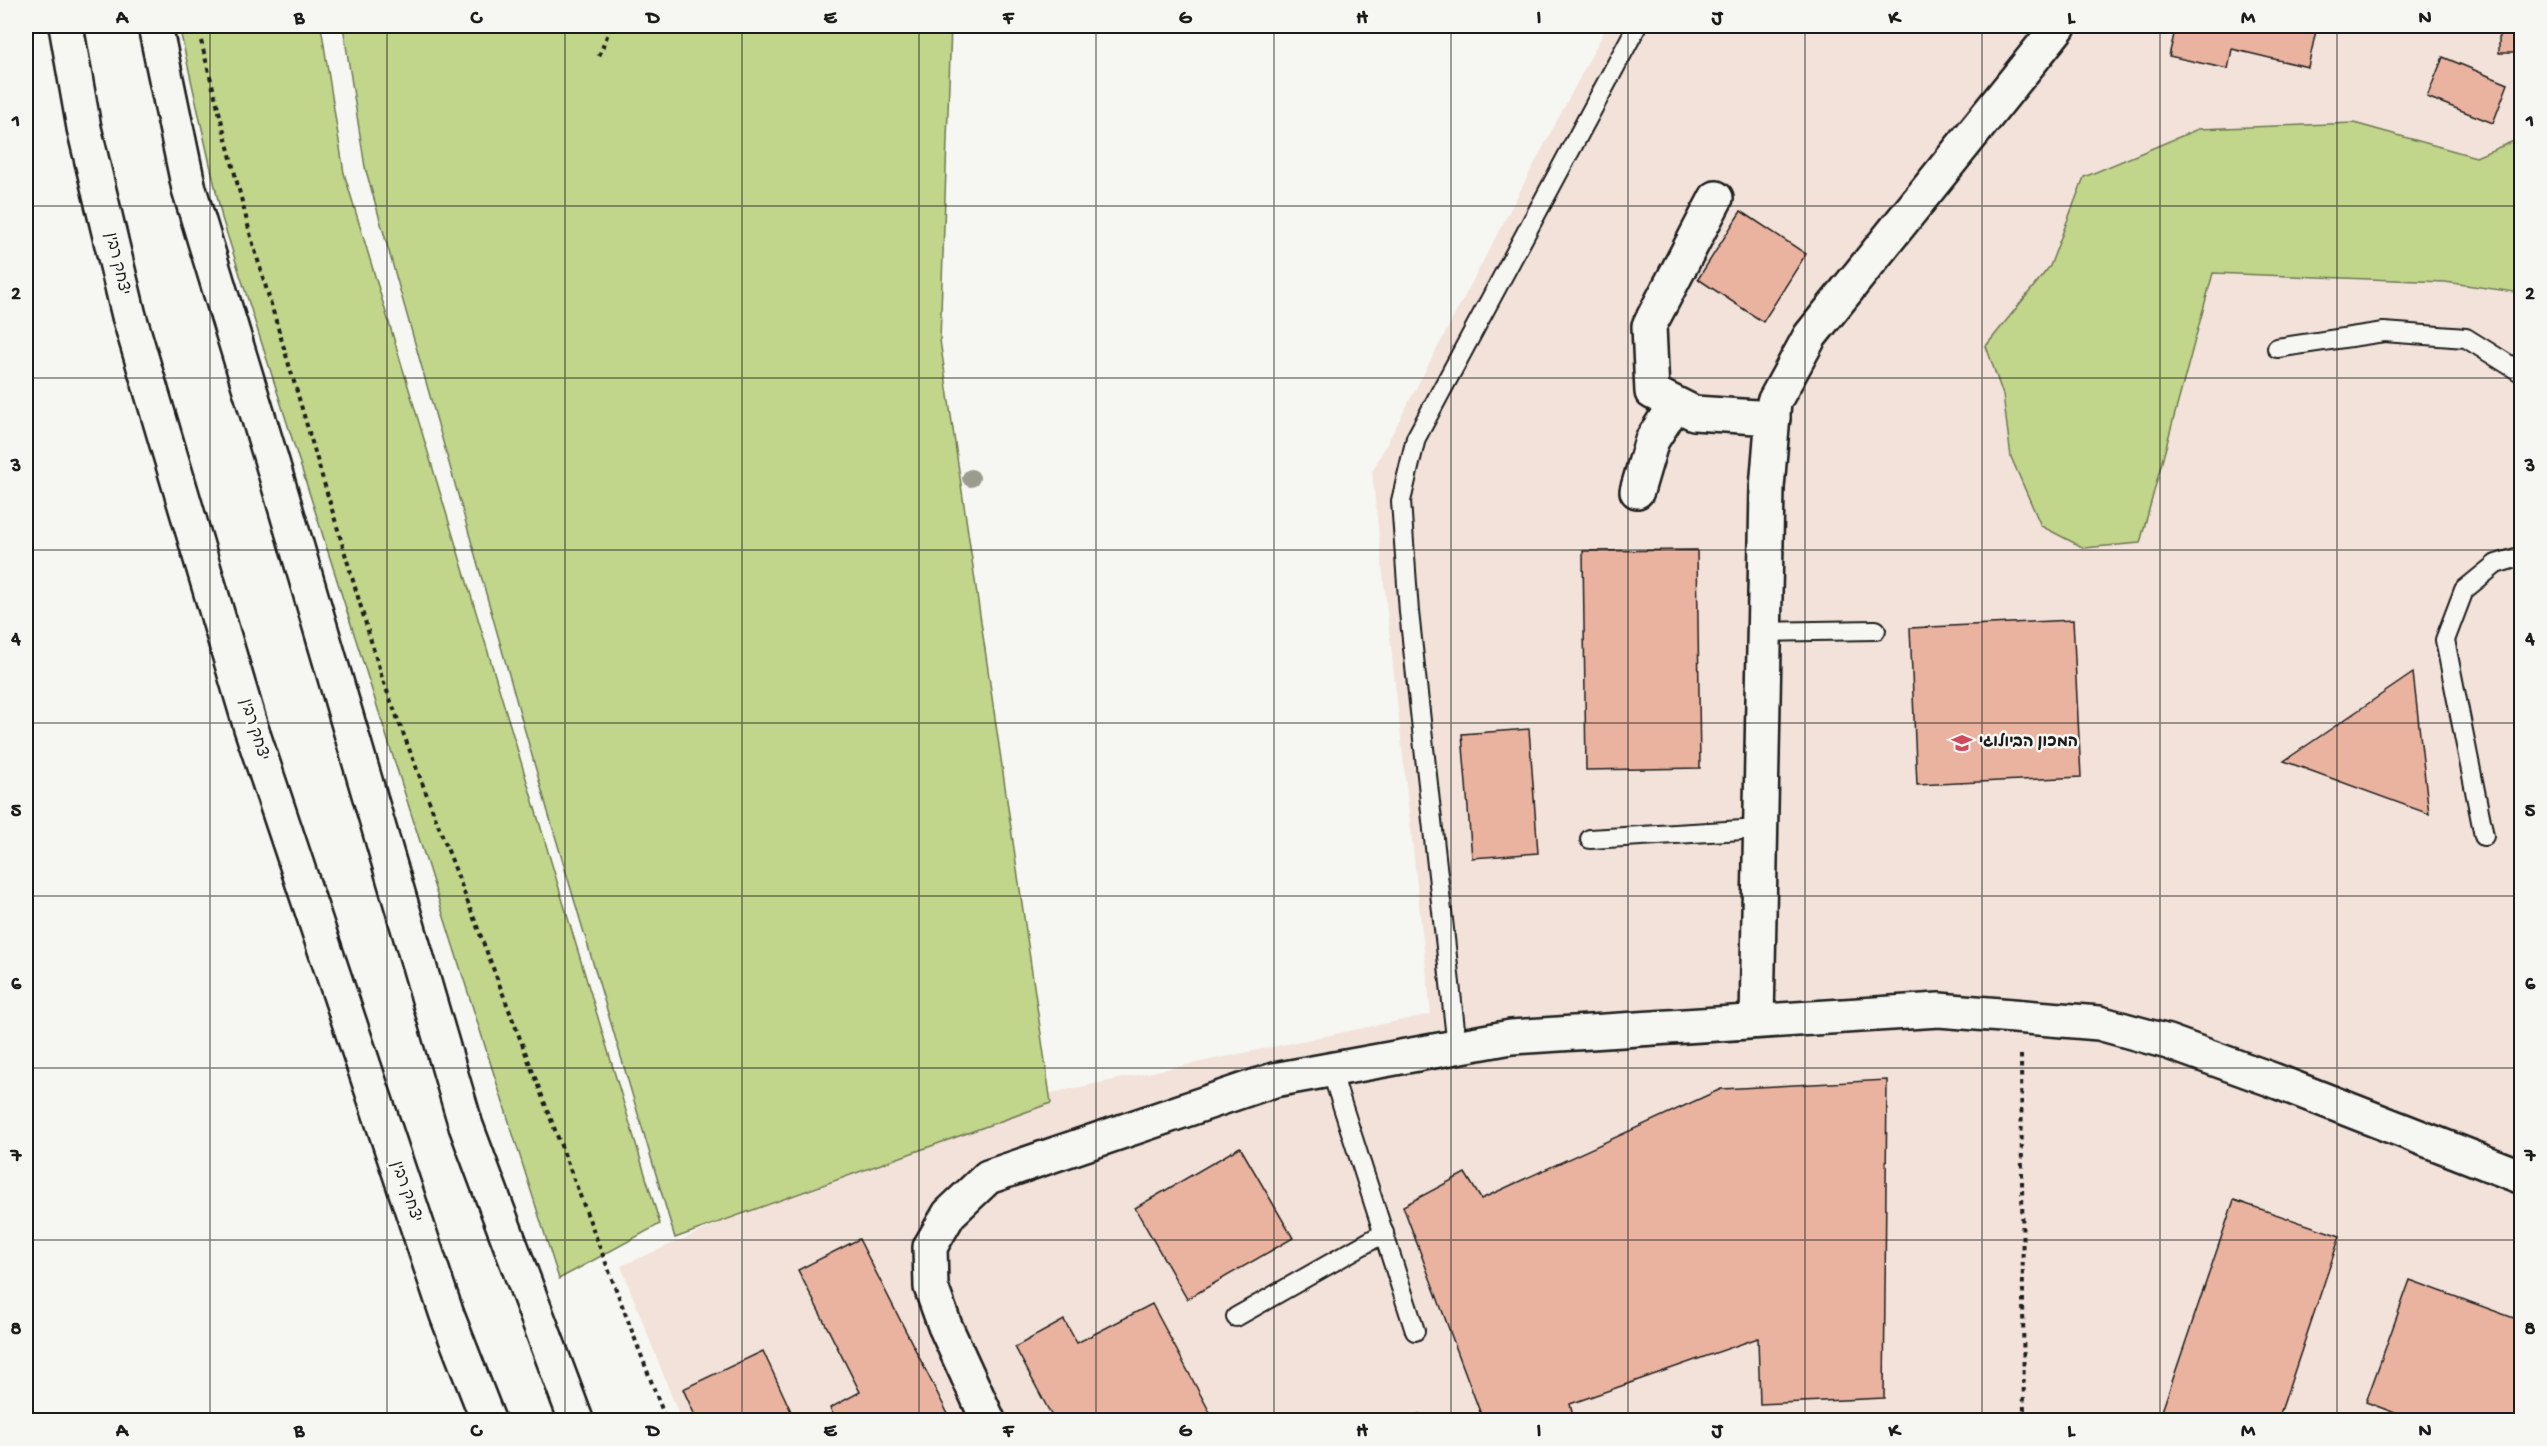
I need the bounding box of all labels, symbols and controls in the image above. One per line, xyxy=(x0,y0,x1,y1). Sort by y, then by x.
text: A xyxy=(115,8,130,31)
text: B xyxy=(293,8,305,31)
text: C xyxy=(470,8,484,31)
text: D xyxy=(644,8,660,31)
text: E xyxy=(824,8,838,31)
text: F xyxy=(1002,8,1015,31)
text: G xyxy=(1179,8,1193,31)
text: H xyxy=(1356,8,1368,31)
text: I xyxy=(1537,8,1542,31)
text: J xyxy=(1711,8,1724,31)
text: K xyxy=(1887,8,1902,31)
text: L xyxy=(2067,8,2076,31)
text: M xyxy=(2241,8,2256,31)
text: N xyxy=(2418,8,2432,31)
text: 1 xyxy=(11,111,20,134)
text: 1 xyxy=(2525,111,2534,134)
street label: יצחק רבין xyxy=(100,231,132,297)
text: 2 xyxy=(11,284,21,307)
text: 2 xyxy=(2525,284,2535,307)
text: 3 xyxy=(10,456,21,479)
text: 3 xyxy=(2524,456,2535,479)
text: 4 xyxy=(10,629,21,652)
text: 4 xyxy=(2524,629,2535,652)
street label: יצחק רבין xyxy=(235,697,271,763)
school or university icon: המכון הביולוגי xyxy=(1950,731,1974,755)
place label: המכון הביולוגי xyxy=(1979,732,2078,753)
text: 5 xyxy=(11,801,22,824)
text: 5 xyxy=(2525,801,2536,824)
text: 6 xyxy=(11,974,22,997)
text: 6 xyxy=(2525,974,2536,997)
text: 7 xyxy=(10,1146,23,1169)
text: 7 xyxy=(2524,1146,2537,1169)
street label: יצחק רבין xyxy=(386,1159,424,1225)
text: 8 xyxy=(11,1319,22,1342)
text: 8 xyxy=(2525,1319,2536,1342)
text: A xyxy=(115,1421,130,1444)
text: B xyxy=(293,1421,305,1444)
text: C xyxy=(470,1421,484,1444)
text: D xyxy=(644,1421,660,1444)
text: E xyxy=(824,1421,838,1444)
text: F xyxy=(1002,1421,1015,1444)
text: G xyxy=(1179,1421,1193,1444)
text: H xyxy=(1356,1421,1368,1444)
text: I xyxy=(1537,1421,1542,1444)
text: J xyxy=(1711,1421,1724,1444)
text: K xyxy=(1887,1421,1902,1444)
text: L xyxy=(2067,1421,2076,1444)
text: M xyxy=(2241,1421,2256,1444)
text: N xyxy=(2418,1421,2432,1444)

